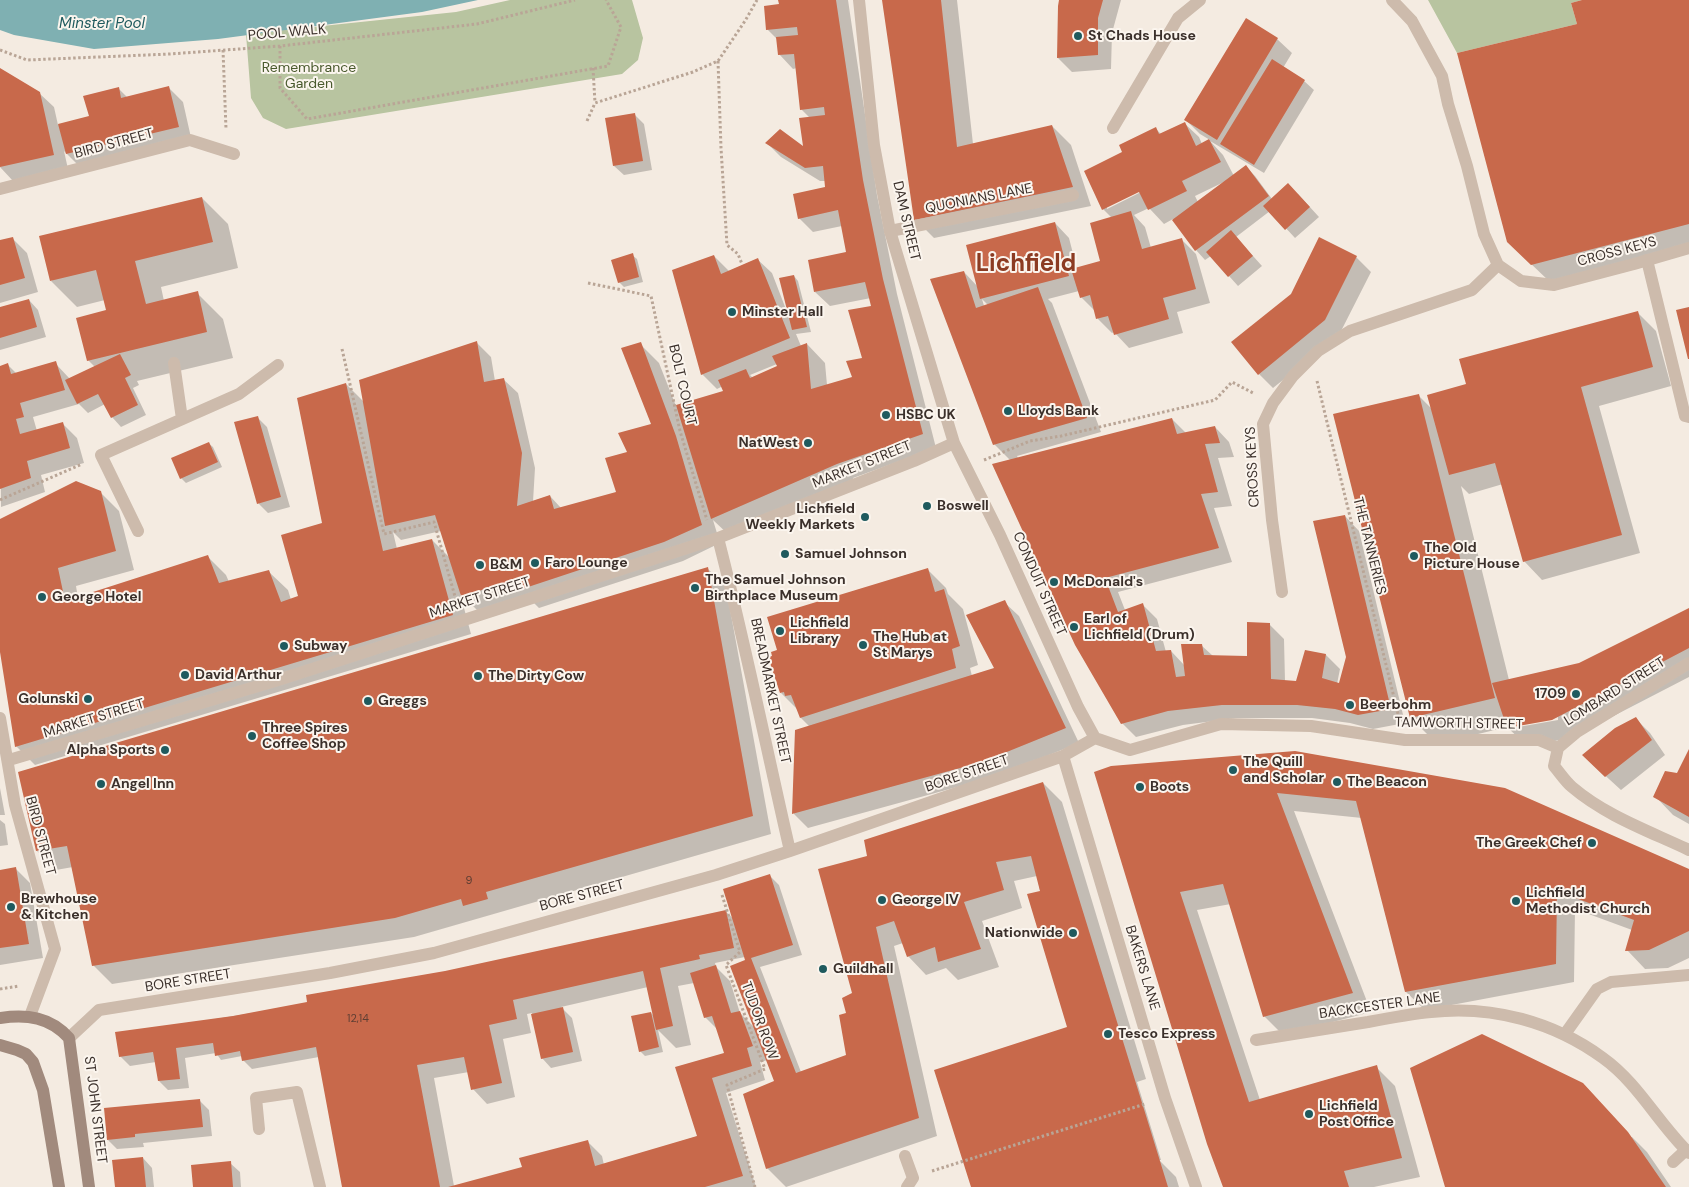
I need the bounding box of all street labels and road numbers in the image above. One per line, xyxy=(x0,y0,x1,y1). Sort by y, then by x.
street label: POOL WALK xyxy=(247,21,327,45)
street label: BIRD STREET xyxy=(73,125,155,163)
street label: DAM STREET xyxy=(889,179,923,263)
street label: QUONIANS LANE xyxy=(924,180,1034,218)
street label: CROSS KEYS xyxy=(1576,233,1658,271)
street label: BOLT COURT xyxy=(664,343,700,427)
street label: CROSS KEYS xyxy=(1242,426,1264,508)
street label: MARKET STREET xyxy=(810,438,914,492)
street label: THE TANNERIES xyxy=(1349,495,1389,597)
street label: CONDUIT STREET xyxy=(1009,529,1069,639)
street label: MARKET STREET xyxy=(428,574,532,622)
street label: BREADMARKET STREET xyxy=(746,617,794,765)
street label: LOMBARD STREET xyxy=(1561,654,1669,730)
street label: MARKET STREET xyxy=(41,696,147,742)
street label: TAMWORTH STREET xyxy=(1394,714,1524,734)
street label: BORE STREET xyxy=(923,752,1011,796)
street label: BIRD STREET xyxy=(21,795,59,877)
street label: BORE STREET xyxy=(538,877,626,915)
street label: BAKERS LANE xyxy=(1121,923,1163,1013)
street label: BORE STREET xyxy=(144,966,232,996)
street label: TUDOR ROW xyxy=(737,980,781,1062)
street label: BACKCESTER LANE xyxy=(1318,989,1442,1023)
street label: ST JOHN STREET xyxy=(80,1055,110,1165)

